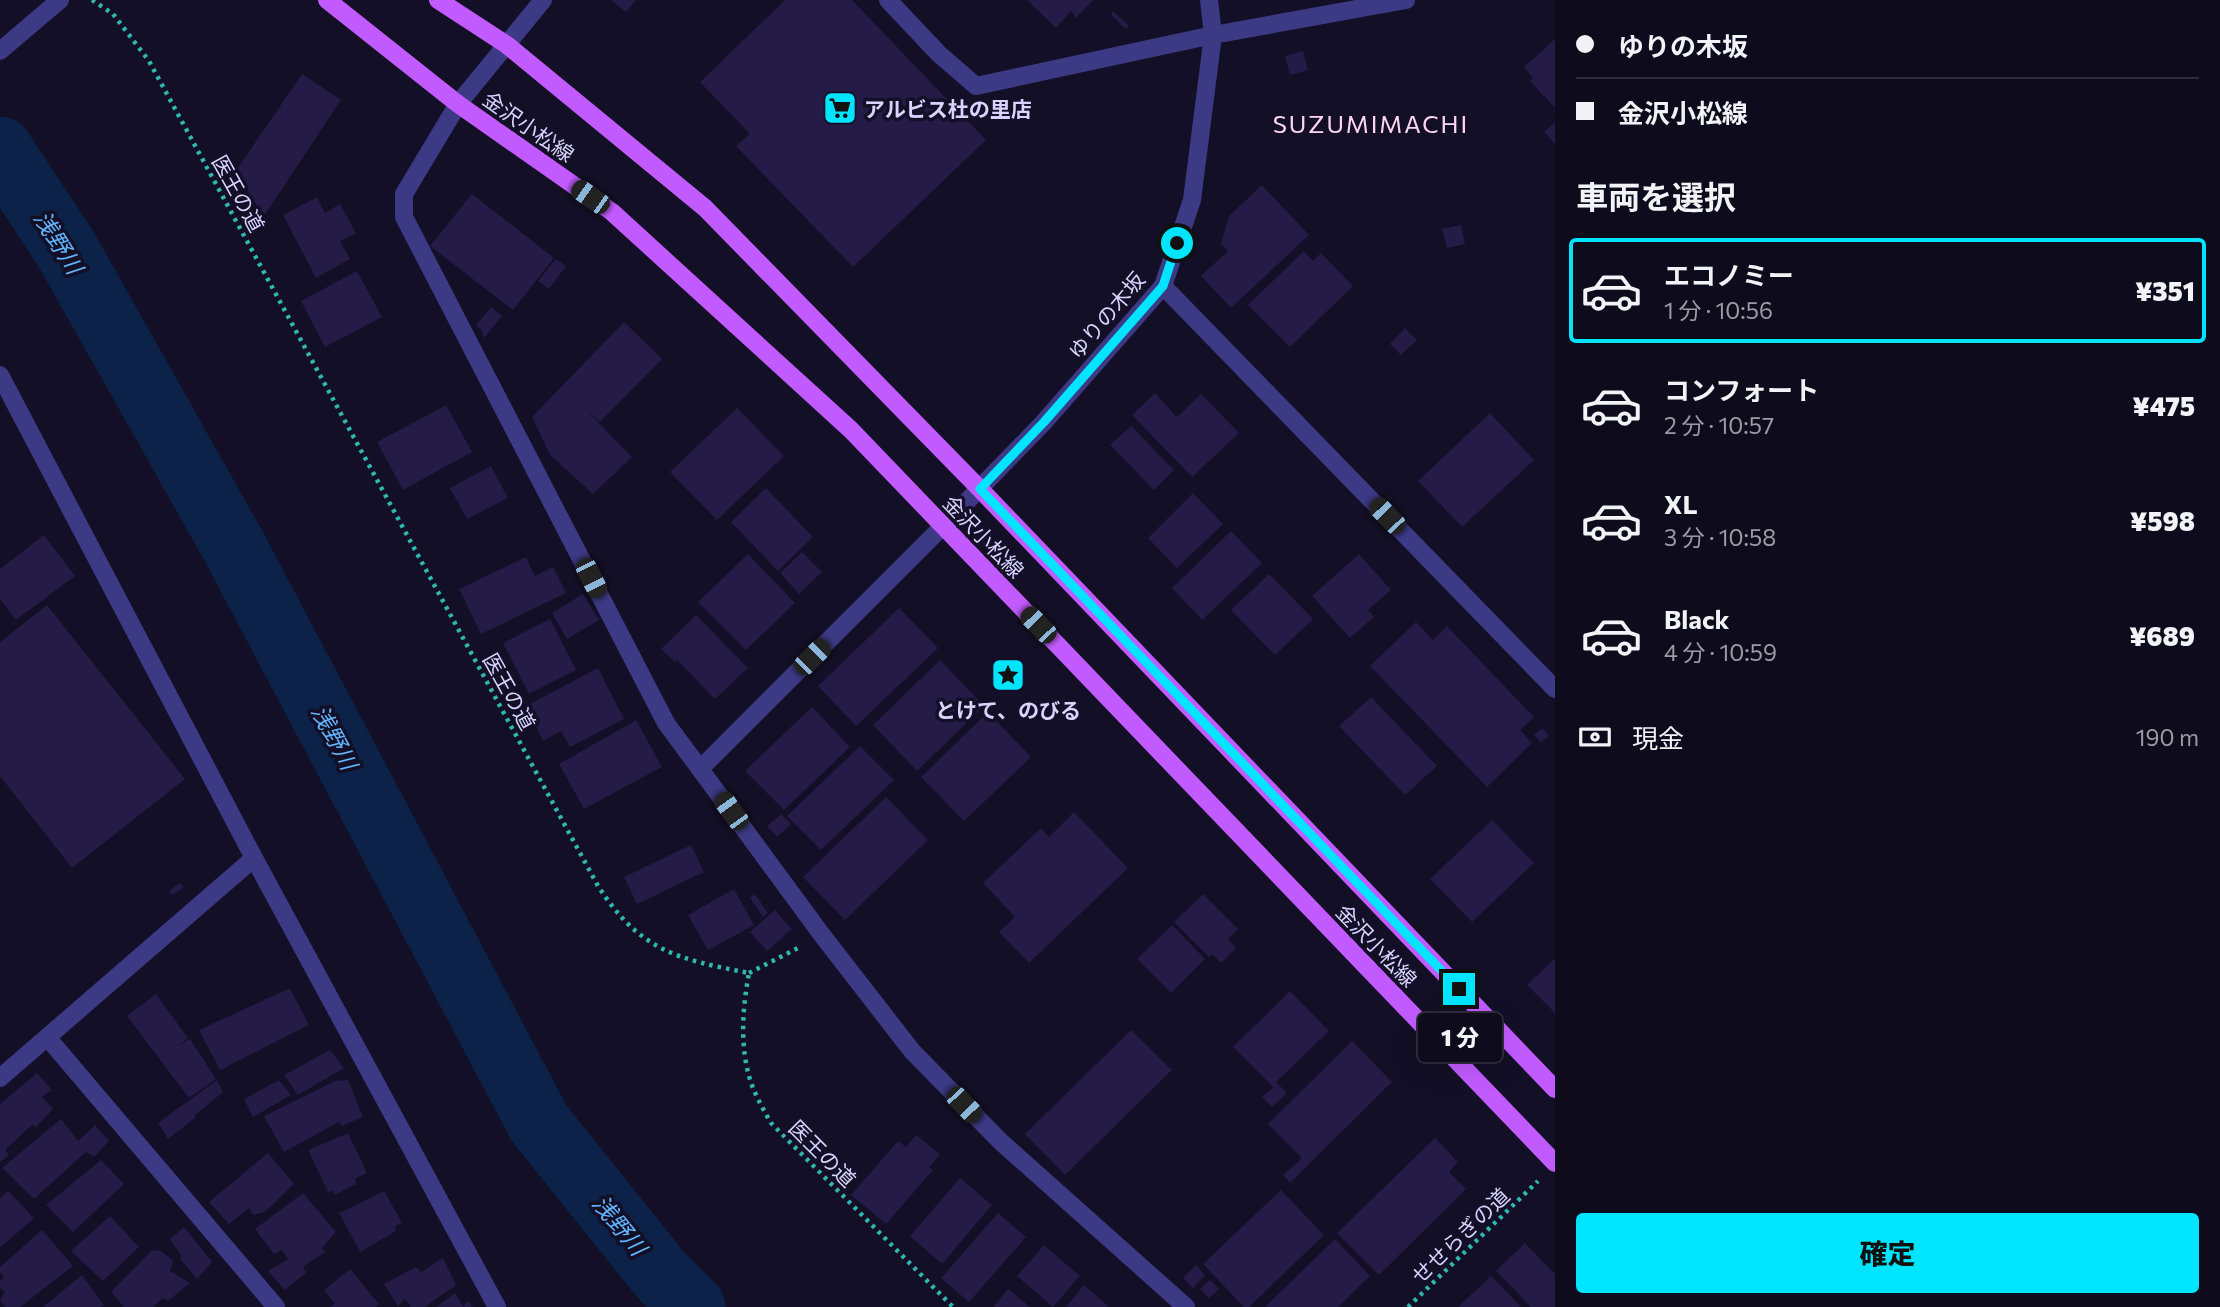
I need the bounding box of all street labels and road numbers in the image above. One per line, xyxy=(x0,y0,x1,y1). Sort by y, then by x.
street label: 金沢小松線 xyxy=(479,86,579,166)
street label: 医王の道 xyxy=(208,150,270,236)
street label: ゆりの木坂 xyxy=(1063,267,1149,363)
street label: 金沢小松線 xyxy=(939,490,1029,582)
street label: 医王の道 xyxy=(479,648,541,734)
street label: 金沢小松線 xyxy=(1332,899,1422,991)
street label: 医王の道 xyxy=(784,1114,862,1192)
street label: せせらぎの道 xyxy=(1406,1182,1514,1288)

